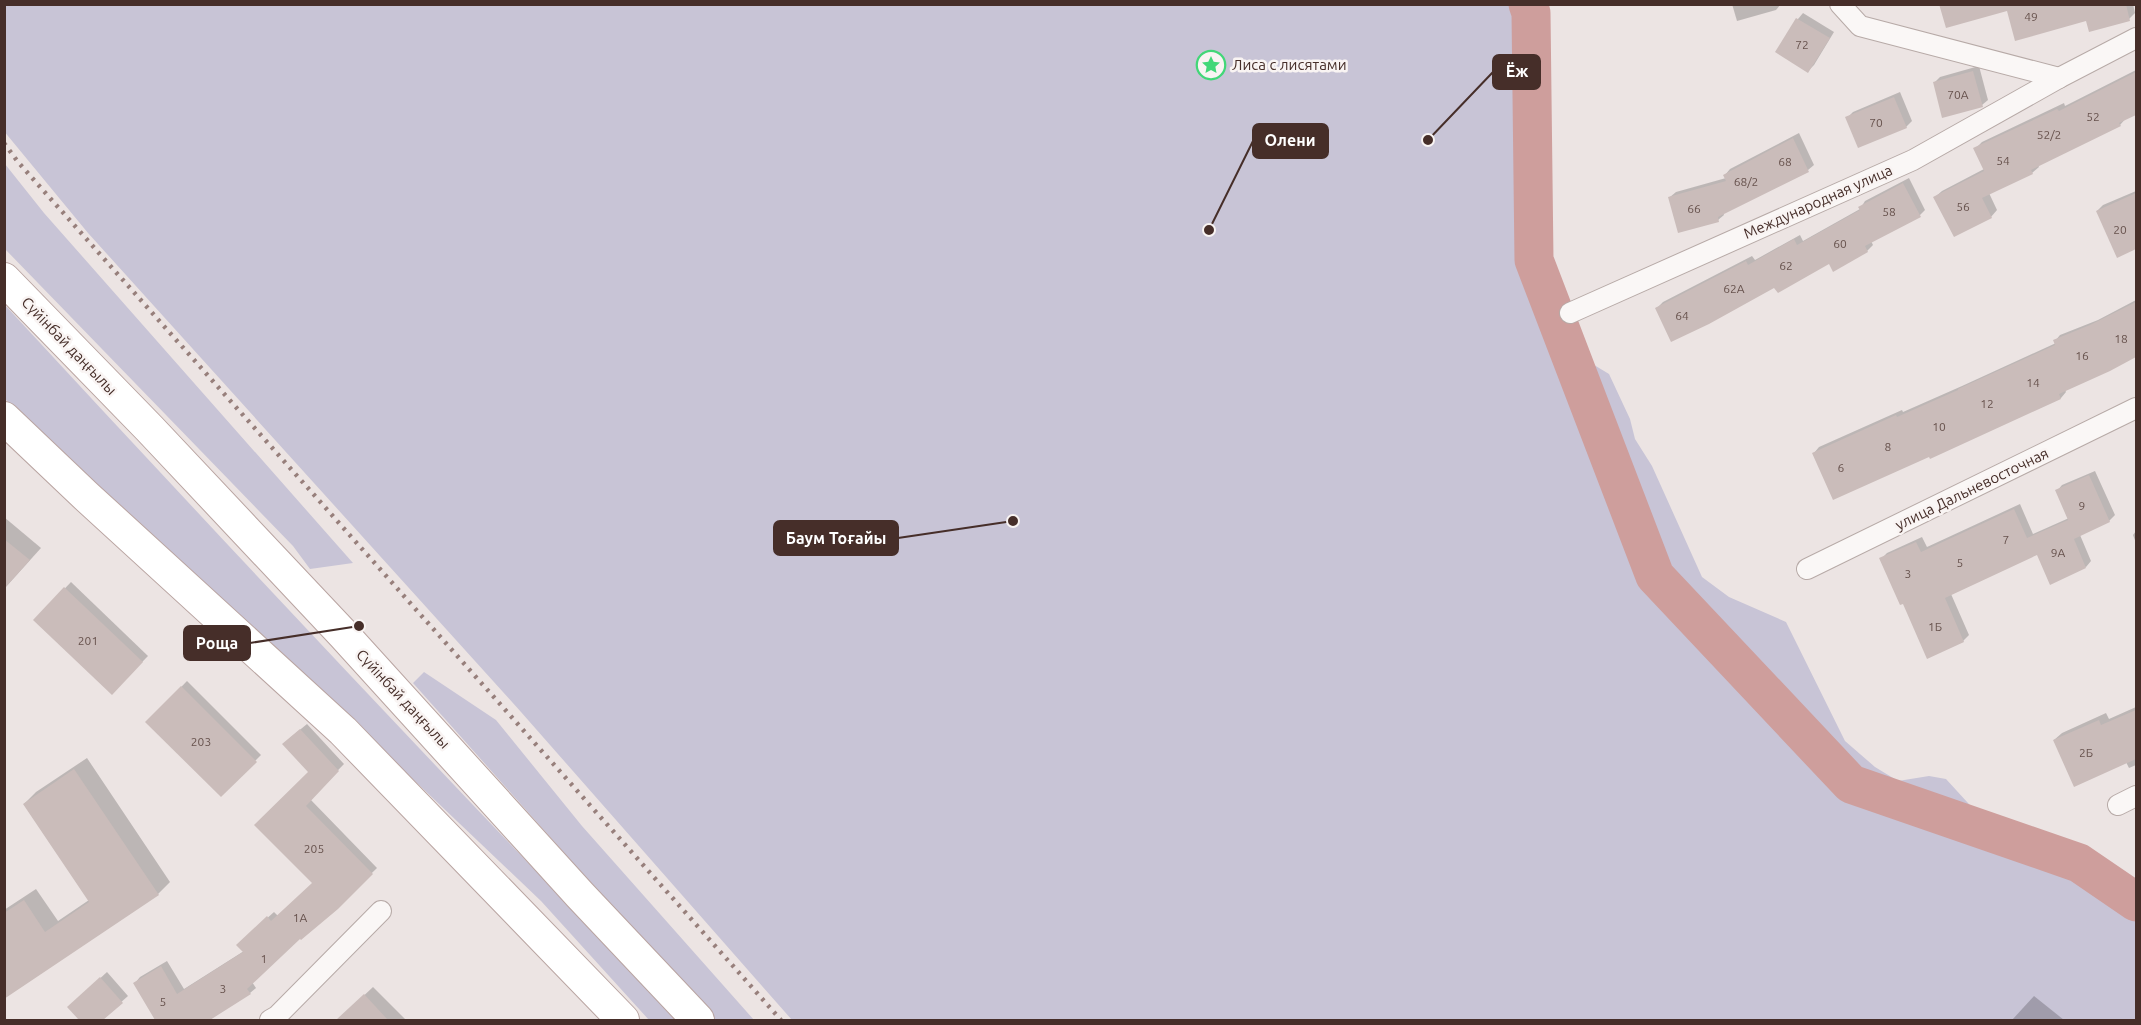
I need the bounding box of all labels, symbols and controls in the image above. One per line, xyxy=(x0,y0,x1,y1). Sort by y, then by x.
house number: 49 xyxy=(2024,10,2038,23)
house number: 72 xyxy=(1795,38,1809,51)
place icon: Лиса с лисятами xyxy=(1195,49,1227,81)
callout: Ёж xyxy=(1493,55,1540,89)
place label: Лиса с лисятами xyxy=(1232,56,1347,73)
text: Ёж xyxy=(1506,62,1528,80)
house number: 70А xyxy=(1947,88,1969,101)
house number: 52 xyxy=(2086,110,2100,123)
house number: 70 xyxy=(1869,116,1883,129)
callout: Олени xyxy=(1253,124,1328,158)
house number: 52/2 xyxy=(2037,128,2061,141)
text: Олени xyxy=(1265,131,1315,149)
house number: 54 xyxy=(1996,154,2010,167)
house number: 68 xyxy=(1778,155,1792,168)
street label: Международная улица xyxy=(1741,161,1895,242)
house number: 68/2 xyxy=(1734,175,1758,188)
house number: 56 xyxy=(1956,200,1970,213)
house number: 66 xyxy=(1687,202,1701,215)
house number: 58 xyxy=(1882,205,1896,218)
house number: 20 xyxy=(2113,223,2127,236)
house number: 60 xyxy=(1833,237,1847,250)
house number: 62 xyxy=(1779,259,1793,272)
house number: 62А xyxy=(1723,282,1745,295)
street label: Сүйінбай даңғылы xyxy=(18,293,120,398)
house number: 64 xyxy=(1675,309,1689,322)
house number: 18 xyxy=(2114,332,2128,345)
house number: 16 xyxy=(2075,349,2089,362)
house number: 14 xyxy=(2026,376,2040,389)
house number: 12 xyxy=(1980,397,1994,410)
house number: 10 xyxy=(1932,420,1946,433)
house number: 8 xyxy=(1885,440,1892,453)
street label: улица Дальневосточная xyxy=(1892,444,2051,533)
house number: 6 xyxy=(1838,461,1845,474)
house number: 9 xyxy=(2079,499,2085,512)
callout: Баум Тоғайы xyxy=(774,521,898,555)
text: Баум Тоғайы xyxy=(786,529,886,547)
house number: 7 xyxy=(2003,533,2009,546)
house number: 9А xyxy=(2051,546,2065,559)
house number: 5 xyxy=(1957,556,1963,569)
house number: 3 xyxy=(1905,567,1911,580)
house number: 1Б xyxy=(1928,620,1942,633)
callout: Роща xyxy=(184,626,250,660)
house number: 201 xyxy=(78,634,98,647)
text: Роща xyxy=(196,634,238,652)
street label: Сүйінбай даңғылы xyxy=(353,646,454,752)
house number: 203 xyxy=(191,735,211,748)
house number: 2Б xyxy=(2079,746,2093,759)
house number: 205 xyxy=(304,842,324,855)
house number: 1А xyxy=(293,911,307,924)
house number: 1 xyxy=(261,952,267,965)
house number: 3 xyxy=(220,982,226,995)
house number: 5 xyxy=(160,995,166,1008)

